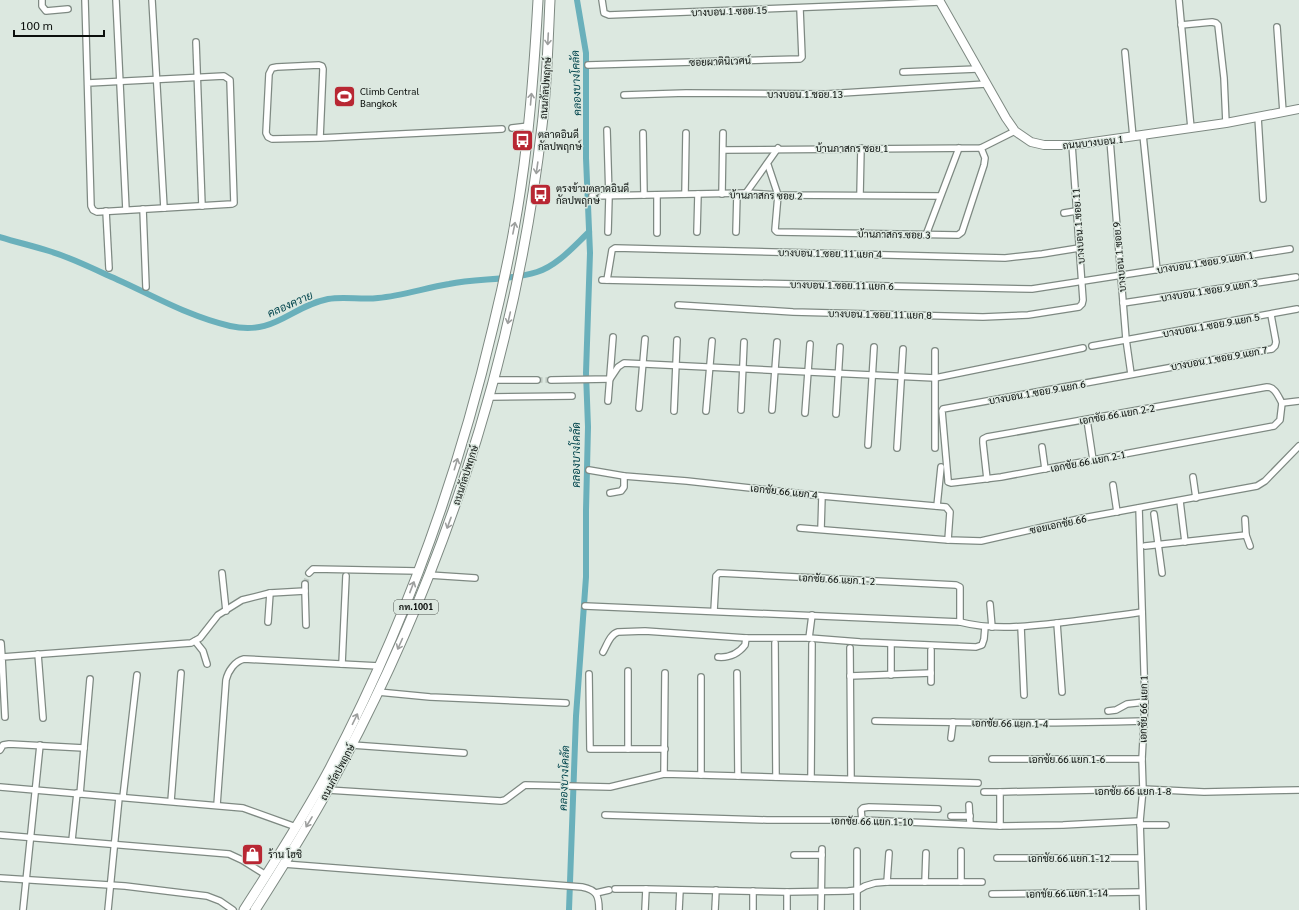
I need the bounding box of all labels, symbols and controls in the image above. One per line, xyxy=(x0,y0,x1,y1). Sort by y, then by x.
street label: บางบอน 1 ซอย 15 xyxy=(691,3,768,18)
scale bar xyxy=(14,12,104,38)
text: 100 m xyxy=(20,17,53,33)
one-way arrow xyxy=(545,32,552,45)
water label: คลองบางโคลัด xyxy=(567,50,584,116)
street label: ซอยผาตินิเวศน์ xyxy=(689,53,751,68)
street label: ถนนกัลปพฤกษ์ xyxy=(536,56,554,120)
sports icon: Climb Central Bangkok xyxy=(332,84,358,110)
place label: Climb Central Bangkok xyxy=(360,84,419,109)
street label: บางบอน 1 ซอย 13 xyxy=(767,87,844,100)
one-way arrow xyxy=(528,93,535,106)
bus stop icon: ตลาดอินดี กัลปพฤกษ์ xyxy=(509,127,535,153)
place label: ตลาดอินดี กัลปพฤกษ์ xyxy=(538,127,582,153)
street label: ถนนบางบอน 1 xyxy=(1062,132,1124,151)
street label: บ้านภาสกร ซอย 1 xyxy=(815,141,889,154)
one-way arrow xyxy=(533,161,541,174)
bus stop icon: ตรงข้ามตลาดอินดี กัลปพฤกษ์ xyxy=(528,181,554,207)
place label: ตรงข้ามตลาดอินดี กัลปพฤกษ์ xyxy=(556,181,629,207)
street label: บ้านภาสกร ซอย 2 xyxy=(729,187,803,202)
street label: บางบอน 1 ซอย 11 xyxy=(1068,188,1087,264)
street label: บางบอน 1 ซอย 9 xyxy=(1109,221,1128,293)
one-way arrow xyxy=(510,222,518,235)
street label: บ้านภาสกร ซอย 3 xyxy=(857,226,931,241)
street label: บางบอน 1 ซอย 11 แยก 4 xyxy=(778,245,882,260)
street label: บางบอน 1 ซอย 9 แยก 1 xyxy=(1155,247,1254,276)
street label: บางบอน 1 ซอย 9 แยก 3 xyxy=(1159,275,1259,304)
street label: บางบอน 1 ซอย 11 แยก 6 xyxy=(790,277,894,292)
water label: คลองควาย xyxy=(265,287,316,320)
street label: บางบอน 1 ซอย 11 แยก 8 xyxy=(828,306,932,321)
street label: บางบอน 1 ซอย 9 แยก 5 xyxy=(1161,309,1261,339)
one-way arrow xyxy=(505,311,513,324)
street label: บางบอน 1 ซอย 9 แยก 7 xyxy=(1169,343,1268,372)
street label: บางบอน 1 ซอย 9 แยก 6 xyxy=(987,376,1087,406)
street label: เอกชัย 66 แยก 2-2 xyxy=(1078,400,1156,427)
water label: คลองบางโคลัด xyxy=(568,422,583,488)
street label: ถนนกัลปพฤกษ์ xyxy=(449,443,481,507)
street label: เอกชัย 66 แยก 2-1 xyxy=(1049,447,1127,474)
one-way arrow xyxy=(453,458,460,471)
street label: เอกชัย 66 แยก 4 xyxy=(750,481,819,501)
street label: ซอยเอกชัย 66 xyxy=(1028,511,1088,536)
one-way arrow xyxy=(444,517,452,529)
street label: เอกชัย 66 แยก 1-2 xyxy=(798,570,876,587)
one-way arrow xyxy=(409,581,417,593)
road number: กท.1001 xyxy=(394,600,438,614)
one-way arrow xyxy=(396,637,403,649)
street label: เอกชัย 66 แยก 1 xyxy=(1135,675,1150,743)
one-way arrow xyxy=(351,713,359,725)
street label: เอกชัย 66 แยก 1-4 xyxy=(972,715,1049,730)
street label: ถนนกัลปพฤกษ์ xyxy=(316,741,358,803)
water label: คลองบางโคลัด xyxy=(555,745,572,811)
street label: เอกชัย 66 แยก 1-6 xyxy=(1029,752,1106,765)
street label: เอกชัย 66 แยก 1-8 xyxy=(1095,784,1172,797)
street label: เอกชัย 66 แยก 1-10 xyxy=(831,813,914,828)
one-way arrow xyxy=(305,816,313,828)
shop icon: ร้าน โฮชิ xyxy=(239,841,265,867)
place label: ร้าน โฮชิ xyxy=(268,847,302,860)
street label: เอกชัย 66 แยก 1-12 xyxy=(1028,851,1110,864)
street label: เอกชัย 66 แยก 1-14 xyxy=(1026,885,1109,900)

